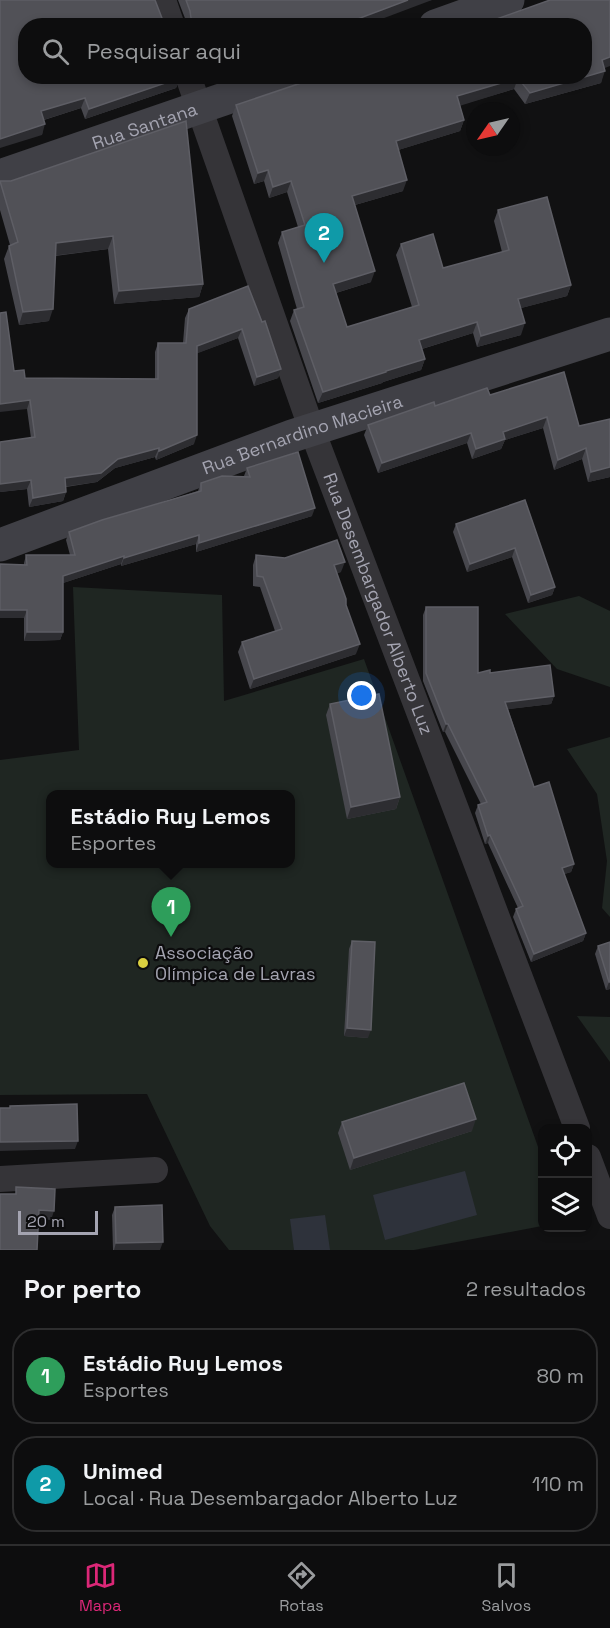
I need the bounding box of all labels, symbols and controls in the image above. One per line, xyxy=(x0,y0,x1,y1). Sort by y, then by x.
search box xyxy=(18,18,592,84)
icon: search xyxy=(39,35,72,68)
text: Pesquisar aqui xyxy=(87,37,241,65)
street label: Rua Santana xyxy=(89,97,200,154)
north arrow xyxy=(466,102,520,156)
pin: 2 xyxy=(304,214,344,263)
street label: Rua Bernardino Macieira xyxy=(199,389,405,479)
street label: Rua Desembargador Alberto Luz xyxy=(318,469,439,738)
your location xyxy=(347,681,376,710)
popup xyxy=(46,790,295,868)
text: Estádio Ruy Lemos xyxy=(71,802,270,830)
text: Esportes xyxy=(71,830,156,856)
pin: 1 xyxy=(152,888,190,937)
place label: Associação Olímpica de Lavras xyxy=(155,941,316,985)
marker: Associação Olímpica de Lavras xyxy=(136,956,150,970)
map controls xyxy=(538,1124,592,1232)
button: locate xyxy=(538,1124,592,1178)
button: layers xyxy=(538,1178,592,1232)
scale bar xyxy=(18,1208,98,1236)
text: 20 m xyxy=(27,1211,65,1232)
text: Por perto xyxy=(24,1272,141,1306)
text: 2 resultados xyxy=(466,1276,586,1302)
text: Estádio Ruy Lemos xyxy=(83,1349,283,1377)
text: 1 xyxy=(41,1363,50,1389)
text: 80 m xyxy=(536,1363,584,1389)
text: Esportes xyxy=(83,1377,169,1403)
text: Unimed xyxy=(83,1457,163,1485)
text: 2 xyxy=(40,1471,51,1497)
text: 110 m xyxy=(532,1471,584,1497)
text: Local · Rua Desembargador Alberto Luz xyxy=(83,1485,458,1511)
tab: Mapa xyxy=(79,1559,121,1616)
tab: Rotas xyxy=(279,1559,324,1616)
tab: Salvos xyxy=(482,1559,531,1616)

